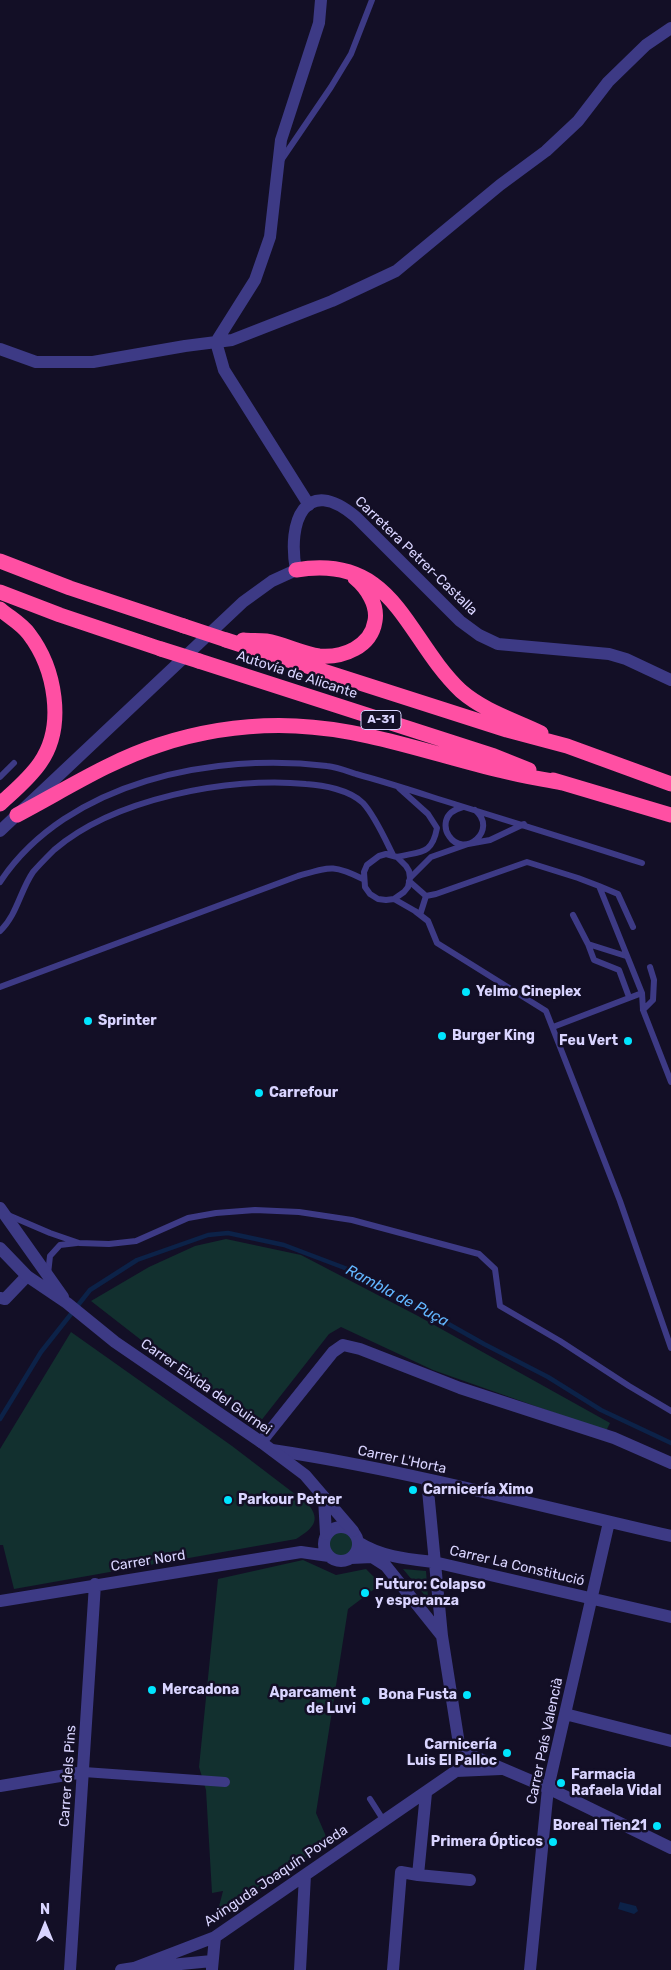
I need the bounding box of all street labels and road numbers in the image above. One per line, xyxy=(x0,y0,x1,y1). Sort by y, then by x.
street label: Carretera Petrer-Castalla xyxy=(351,493,481,619)
street label: Autovía de Alicante xyxy=(234,648,360,702)
road number: A-31 xyxy=(361,710,401,730)
street label: Carrer Eixida del Guirnei xyxy=(137,1335,275,1439)
street label: Carrer L'Horta xyxy=(356,1442,448,1478)
street label: Carrer La Constitució xyxy=(448,1542,586,1590)
street label: Carrer Nord xyxy=(109,1547,187,1575)
street label: Carrer País Valencià xyxy=(523,1676,567,1806)
street label: Carrer dels Pins xyxy=(56,1724,80,1828)
street label: Avinguda Joaquín Poveda xyxy=(201,1822,351,1930)

